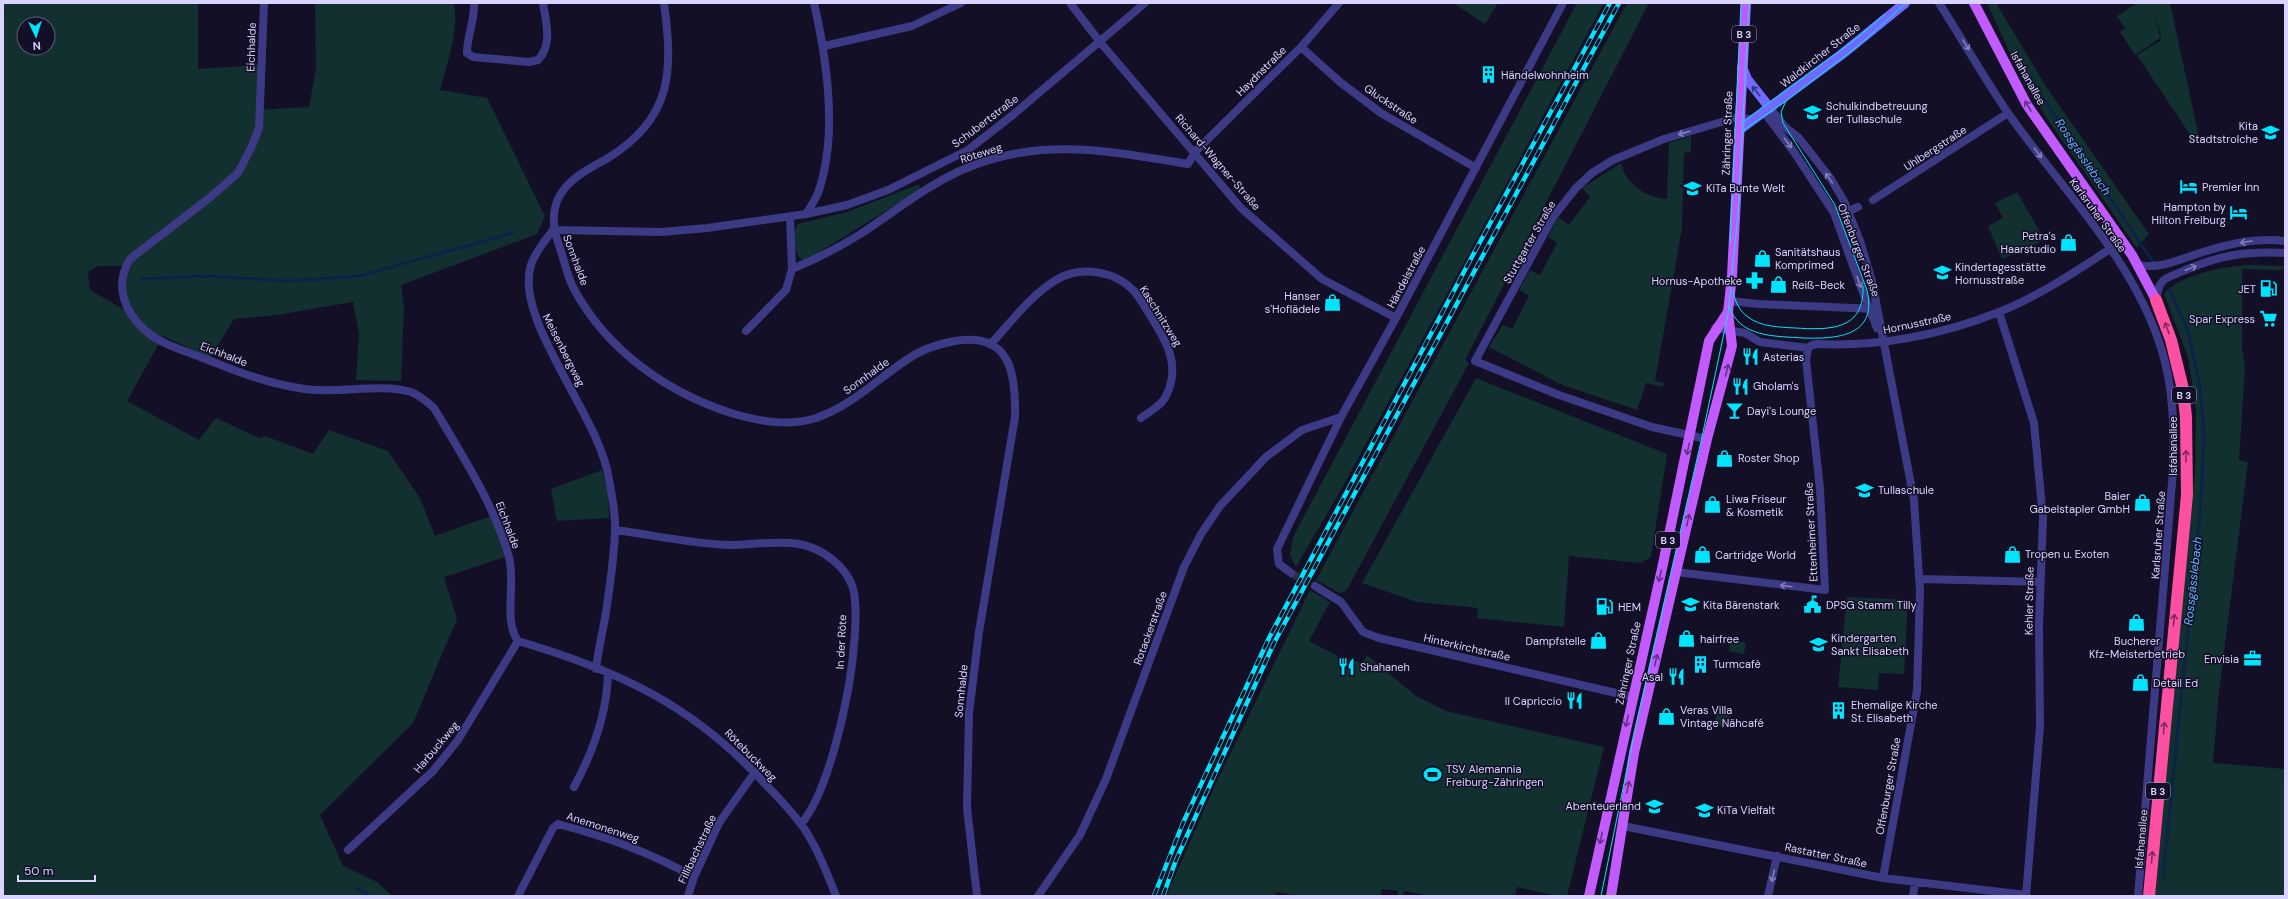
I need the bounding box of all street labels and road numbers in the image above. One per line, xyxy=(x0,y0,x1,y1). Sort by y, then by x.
street label: Waldkircher Straße xyxy=(1777,19,1863,91)
street label: Eichhalde xyxy=(243,22,259,72)
road number: B 3 xyxy=(1732,26,1756,42)
street label: Haydnstraße xyxy=(1233,43,1289,99)
street label: Isfahanallee xyxy=(2007,49,2049,107)
street label: Gluckstraße xyxy=(1362,81,1420,127)
street label: Schubertstraße xyxy=(949,91,1021,151)
street label: Zähringer Straße xyxy=(1719,91,1735,175)
street label: Richard-Wagner-Straße xyxy=(1172,111,1264,213)
street label: Uhlbergstraße xyxy=(1901,122,1969,174)
street label: Röteweg xyxy=(958,140,1004,166)
street label: Karlsruher Straße xyxy=(2066,175,2130,255)
street label: Stuttgarter Straße xyxy=(1500,198,1558,286)
street label: Offenburger Straße xyxy=(1835,201,1883,299)
street label: Sonnhalde xyxy=(560,233,592,287)
street label: Händelstraße xyxy=(1384,244,1428,310)
street label: Kaschnitzweg xyxy=(1137,283,1185,349)
street label: Hornusstraße xyxy=(1882,309,1952,337)
street label: Meisenbergweg xyxy=(540,311,588,389)
street label: Eichhalde xyxy=(198,339,250,369)
street label: Sonnhalde xyxy=(840,355,892,397)
road number: B 3 xyxy=(2172,387,2196,403)
street label: Isfahanallee xyxy=(2166,416,2180,476)
street label: Ettenheimer Straße xyxy=(1801,482,1821,582)
street label: Karlsruher Straße xyxy=(2148,490,2168,580)
street label: Eichhalde xyxy=(493,499,523,551)
road number: B 3 xyxy=(1656,532,1680,548)
street label: Kehler Straße xyxy=(2021,567,2037,635)
street label: Rotackerstraße xyxy=(1130,589,1170,667)
street label: In der Röte xyxy=(833,614,849,670)
street label: Zähringer Straße xyxy=(1612,620,1644,706)
street label: Hinterkirchstraße xyxy=(1422,630,1512,664)
street label: Sonnhalde xyxy=(951,664,971,718)
street label: Harbuckweg xyxy=(410,718,462,776)
street label: Rötebuckweg xyxy=(722,726,780,784)
street label: Offenburger Straße xyxy=(1873,736,1903,836)
road number: B 3 xyxy=(2146,783,2170,799)
street label: Anemonenweg xyxy=(565,809,641,845)
street label: Isfahanallee xyxy=(2131,809,2151,869)
street label: Fillibachstraße xyxy=(675,812,719,886)
street label: Rastatter Straße xyxy=(1784,839,1868,871)

